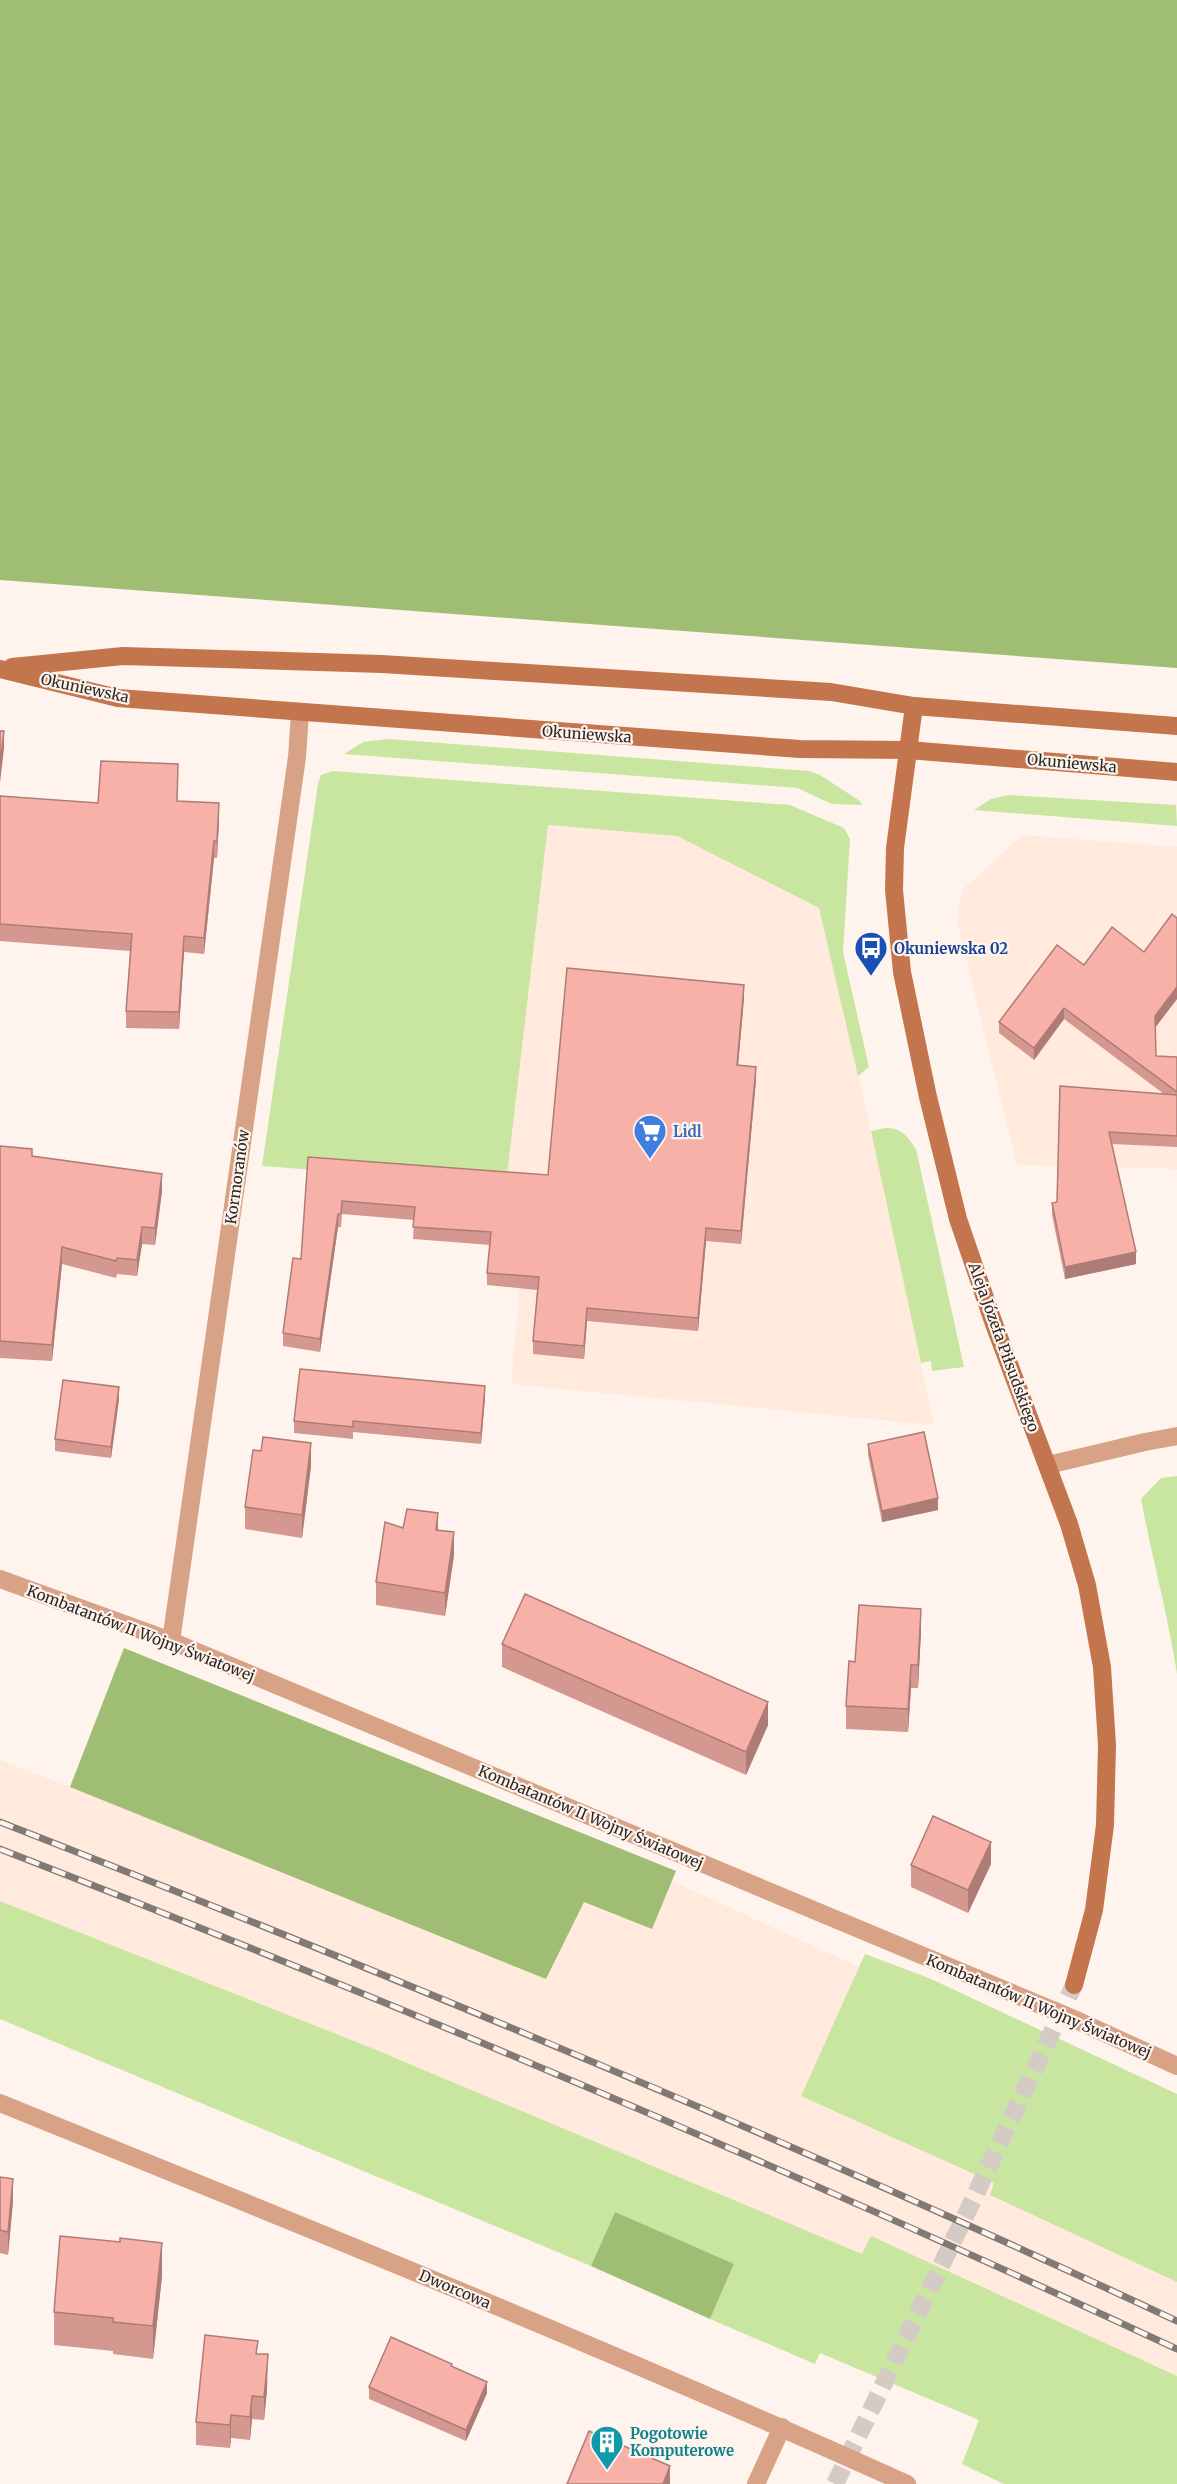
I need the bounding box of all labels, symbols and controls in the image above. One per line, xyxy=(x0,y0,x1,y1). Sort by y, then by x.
street label: Okuniewska xyxy=(39,669,131,707)
street label: Okuniewska xyxy=(542,721,632,747)
street label: Okuniewska xyxy=(1026,750,1118,776)
bus stop icon: Okuniewska 02 xyxy=(853,930,889,977)
place label: Okuniewska 02 xyxy=(894,939,1008,958)
supermarket icon: Lidl xyxy=(632,1113,668,1160)
place label: Lidl xyxy=(673,1122,702,1141)
street label: Kormoranów xyxy=(221,1128,253,1226)
street label: Aleja Józefa Piłsudskiego xyxy=(964,1259,1044,1434)
street label: Kombatantów II Wojny Światowej xyxy=(24,1580,258,1685)
street label: Kombatantów II Wojny Światowej xyxy=(476,1760,707,1873)
street label: Kombatantów II Wojny Światowej xyxy=(924,1949,1155,2062)
street label: Dworcowa xyxy=(416,2265,494,2313)
building icon: Pogotowie Komputerowe xyxy=(589,2424,625,2471)
place label: Pogotowie Komputerowe xyxy=(630,2424,734,2460)

